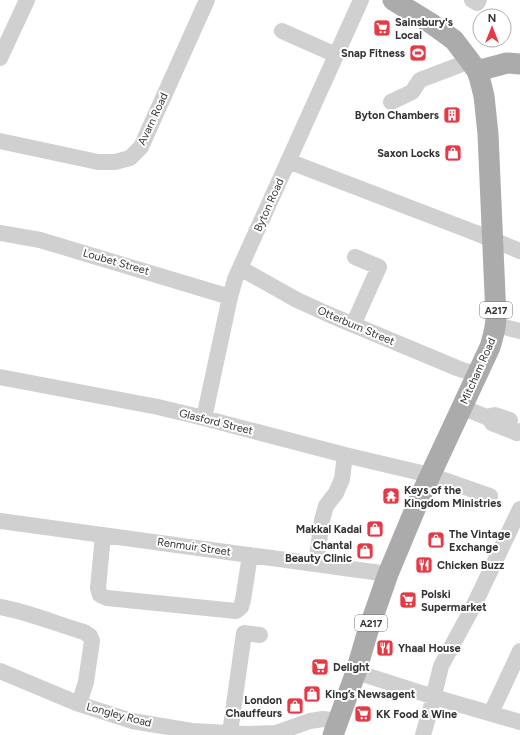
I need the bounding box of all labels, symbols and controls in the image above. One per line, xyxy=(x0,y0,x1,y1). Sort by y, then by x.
north arrow xyxy=(472,8,512,48)
text: N xyxy=(488,12,496,25)
place label: Sainsbury's Local xyxy=(395,16,453,42)
supermarket icon: Sainsbury's Local xyxy=(372,18,392,38)
sports icon: Snap Fitness xyxy=(408,43,428,63)
place label: Snap Fitness xyxy=(341,47,405,60)
street label: Avarn Road xyxy=(135,91,171,147)
building icon: Byton Chambers xyxy=(442,105,462,125)
place label: Byton Chambers xyxy=(355,109,439,122)
shop icon: Saxon Locks xyxy=(443,143,463,163)
place label: Saxon Locks xyxy=(377,147,440,160)
street label: Byton Road xyxy=(251,176,287,234)
street label: Loubet Street xyxy=(81,246,151,278)
road number: A217 xyxy=(480,302,512,318)
street label: Otterburn Street xyxy=(315,304,397,348)
street label: Mitcham Road xyxy=(458,336,498,406)
street label: Glasford Street xyxy=(178,407,254,437)
place label: Keys of the Kingdom Ministries xyxy=(404,484,501,510)
temple icon: Keys of the Kingdom Ministries xyxy=(381,486,401,506)
shop icon: Makkal Kadai xyxy=(365,519,385,539)
place label: Makkal Kadai xyxy=(296,523,362,536)
place label: The Vintage Exchange xyxy=(449,528,510,554)
shop icon: The Vintage Exchange xyxy=(426,530,446,550)
street label: Renmuir Street xyxy=(156,535,232,559)
place label: Chantal Beauty Clinic xyxy=(285,539,352,565)
shop icon: Chantal Beauty Clinic xyxy=(355,541,375,561)
restaurant icon: Chicken Buzz xyxy=(414,555,434,575)
place label: Chicken Buzz xyxy=(437,559,504,572)
place label: Polski Supermarket xyxy=(421,588,487,614)
supermarket icon: Polski Supermarket xyxy=(398,590,418,610)
road number: A217 xyxy=(355,615,387,631)
restaurant icon: Yhaal House xyxy=(375,638,395,658)
place label: Yhaal House xyxy=(398,642,461,655)
supermarket icon: Delight xyxy=(310,657,330,677)
place label: Delight xyxy=(333,661,370,674)
shop icon: King’s Newsagent xyxy=(302,684,322,704)
place label: King’s Newsagent xyxy=(325,688,416,701)
place label: London Chauffeurs xyxy=(225,694,282,720)
shop icon: London Chauffeurs xyxy=(285,696,305,716)
street label: Longley Road xyxy=(85,700,153,730)
supermarket icon: KK Food & Wine xyxy=(353,704,373,724)
place label: KK Food & Wine xyxy=(376,708,457,721)

